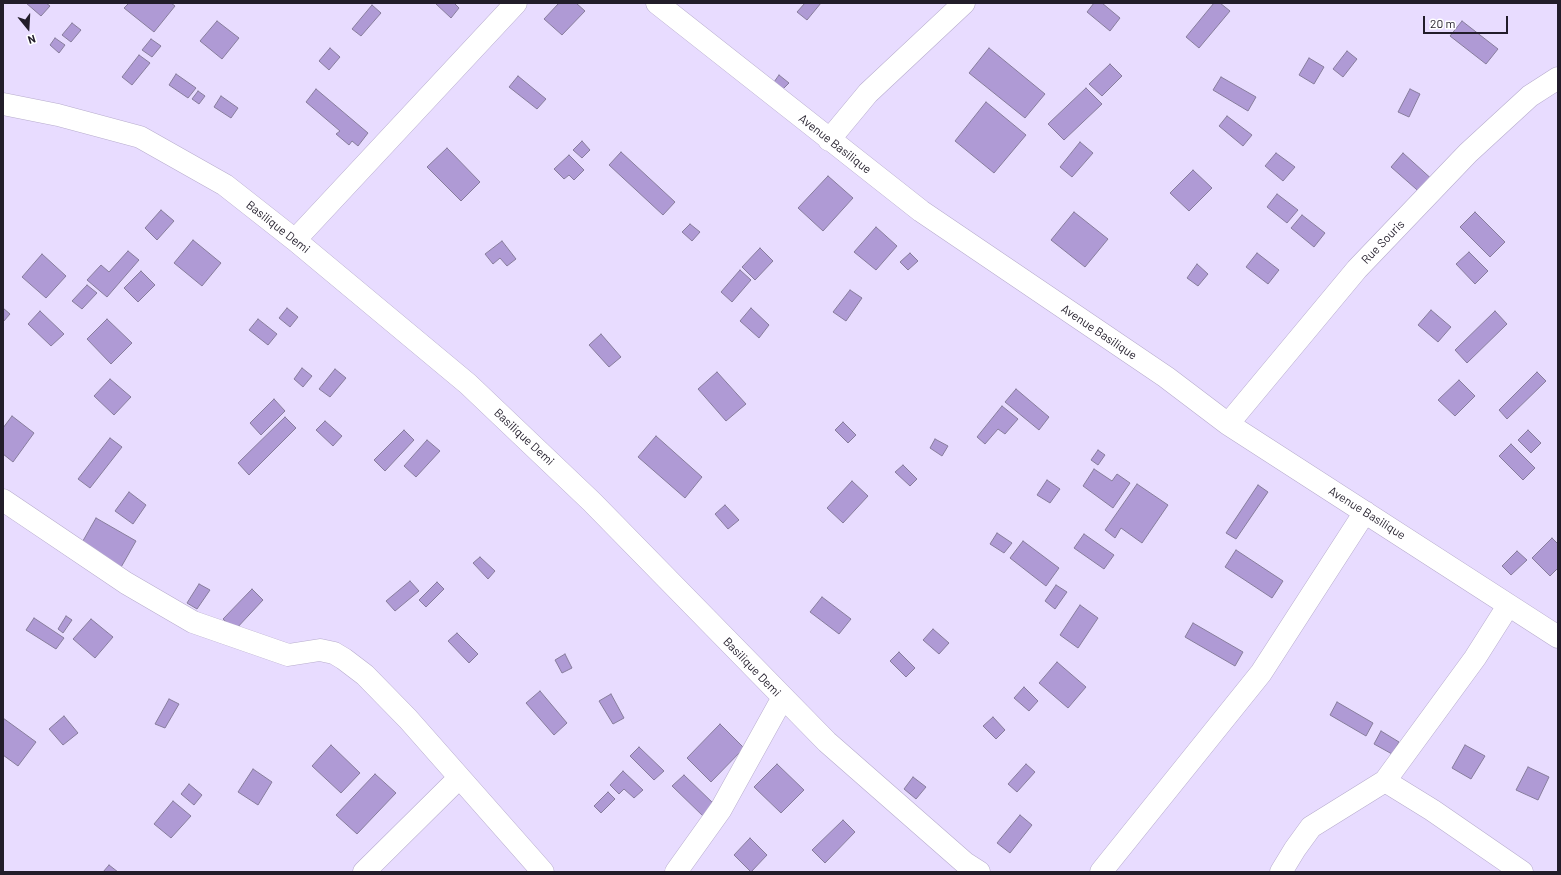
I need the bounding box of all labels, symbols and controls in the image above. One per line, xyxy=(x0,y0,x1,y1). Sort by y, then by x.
north arrow xyxy=(8,8,48,48)
scale bar xyxy=(1425,8,1510,34)
text: 20 m xyxy=(1430,16,1456,30)
text: N xyxy=(26,33,37,47)
street label: Avenue Basilique xyxy=(796,111,874,177)
street label: Basilique Demi xyxy=(243,198,313,256)
street label: Rue Souris xyxy=(1358,217,1408,267)
street label: Avenue Basilique xyxy=(1058,301,1140,363)
street label: Basilique Demi xyxy=(491,406,557,468)
street label: Avenue Basilique xyxy=(1326,484,1408,542)
street label: Basilique Demi xyxy=(720,634,784,700)

